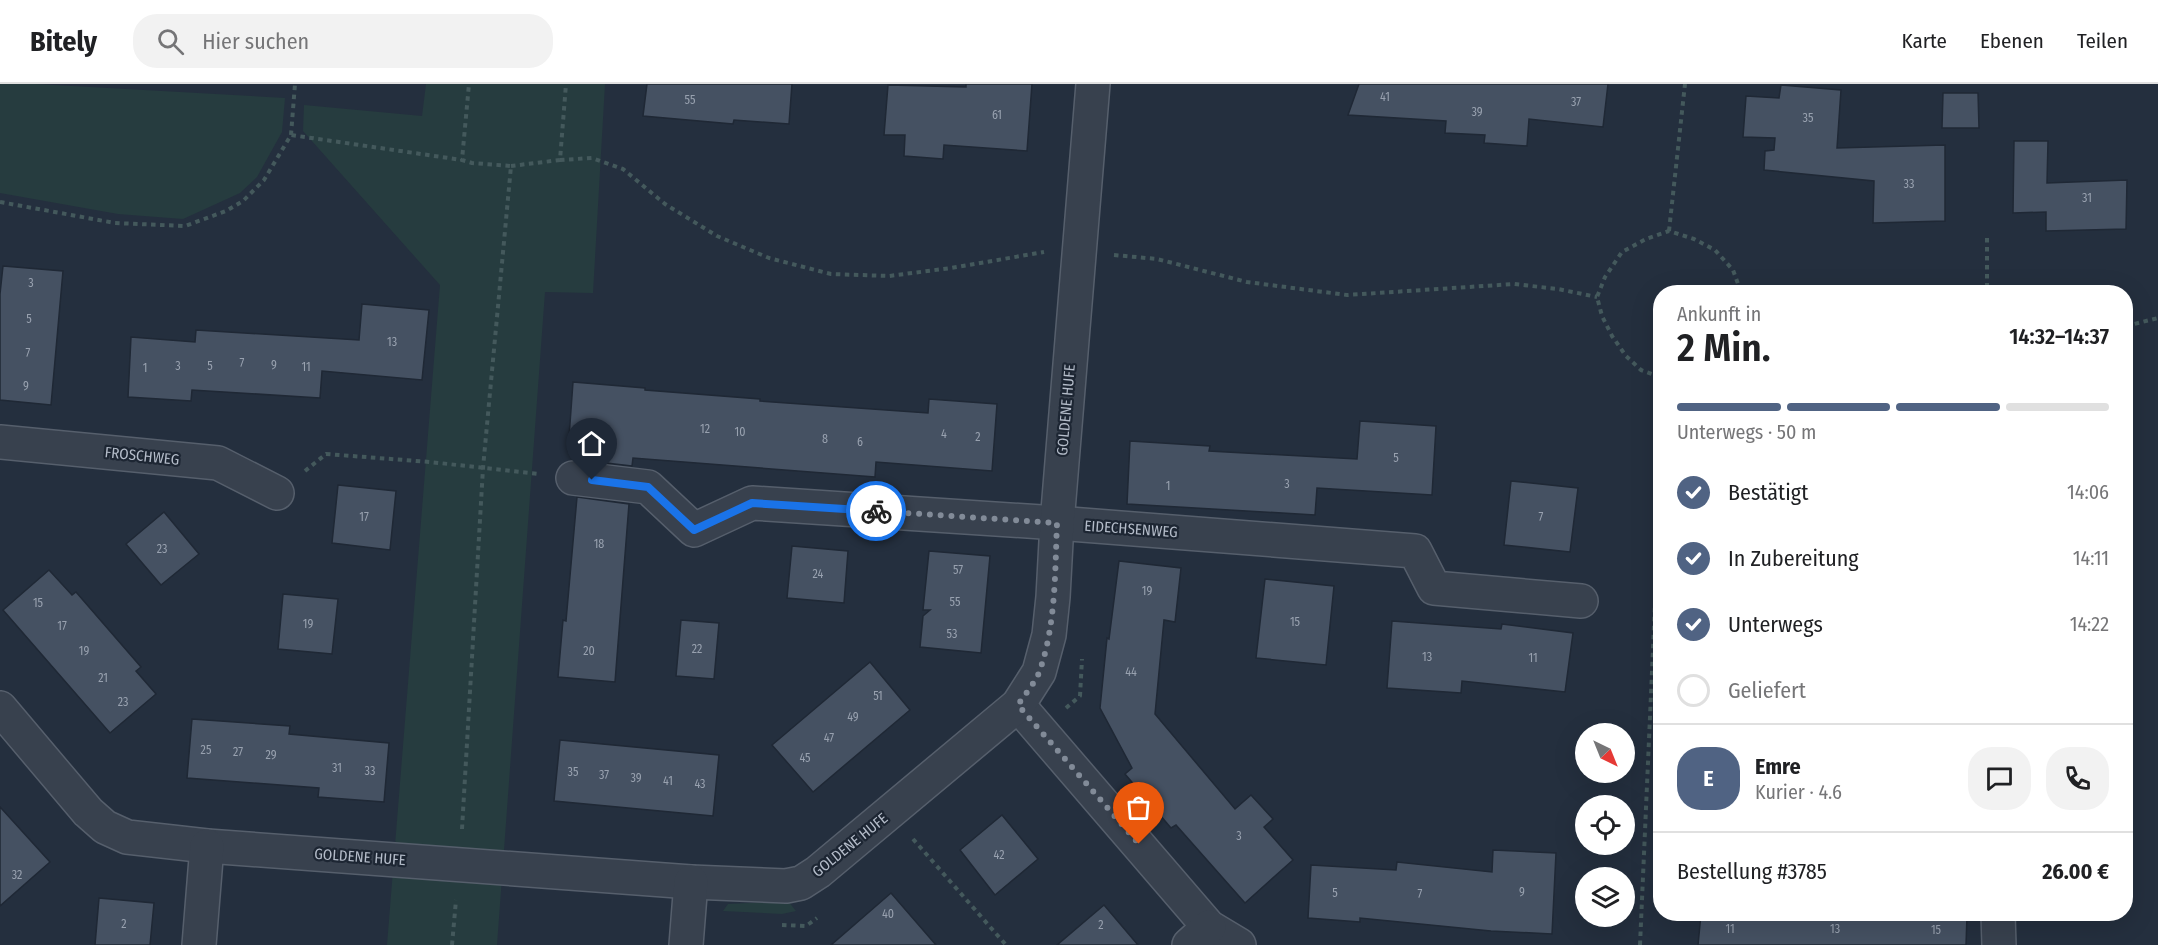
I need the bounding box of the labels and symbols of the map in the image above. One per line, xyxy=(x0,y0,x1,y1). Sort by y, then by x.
house number: 41 xyxy=(1380,90,1390,104)
house number: 55 xyxy=(685,93,696,107)
house number: 37 xyxy=(1571,95,1581,109)
house number: 39 xyxy=(1471,105,1483,119)
house number: 61 xyxy=(992,108,1002,122)
house number: 35 xyxy=(1803,111,1814,125)
house number: 33 xyxy=(1904,177,1914,191)
house number: 31 xyxy=(2082,191,2092,205)
house number: 3 xyxy=(28,276,34,290)
house number: 5 xyxy=(26,312,32,326)
house number: 13 xyxy=(387,335,397,349)
house number: 7 xyxy=(26,346,31,360)
house number: 7 xyxy=(240,356,245,370)
house number: 9 xyxy=(271,358,277,372)
house number: 3 xyxy=(175,359,181,373)
house number: 5 xyxy=(207,359,213,373)
house number: 11 xyxy=(301,360,311,374)
house number: 1 xyxy=(143,361,147,375)
street label: GOLDENE HUFE xyxy=(1053,364,1079,456)
house number: 9 xyxy=(23,379,29,393)
pin xyxy=(566,418,617,480)
house number: 12 xyxy=(700,422,710,436)
house number: 10 xyxy=(735,425,745,439)
house number: 4 xyxy=(941,427,947,441)
house number: 2 xyxy=(975,430,981,444)
house number: 8 xyxy=(822,432,828,446)
house number: 6 xyxy=(857,435,863,449)
street label: FROSCHWEG xyxy=(104,443,180,469)
house number: 5 xyxy=(1393,451,1399,465)
house number: 3 xyxy=(1284,477,1290,491)
house number: 1 xyxy=(1166,479,1170,493)
courier xyxy=(846,481,906,541)
house number: 17 xyxy=(359,510,369,524)
house number: 7 xyxy=(1539,510,1544,524)
street label: EIDECHSENWEG xyxy=(1084,517,1178,541)
house number: 18 xyxy=(594,537,604,551)
house number: 23 xyxy=(157,542,167,556)
house number: 57 xyxy=(953,563,963,577)
house number: 24 xyxy=(813,567,824,581)
house number: 19 xyxy=(1142,584,1152,598)
house number: 55 xyxy=(950,595,961,609)
house number: 15 xyxy=(33,596,44,610)
house number: 15 xyxy=(1290,615,1301,629)
house number: 19 xyxy=(303,617,313,631)
house number: 17 xyxy=(57,619,67,633)
house number: 53 xyxy=(947,627,957,641)
house number: 22 xyxy=(692,642,702,656)
house number: 19 xyxy=(79,644,89,658)
house number: 20 xyxy=(583,644,595,658)
house number: 13 xyxy=(1422,650,1432,664)
house number: 11 xyxy=(1528,651,1538,665)
house number: 44 xyxy=(1125,665,1137,679)
house number: 21 xyxy=(98,671,108,685)
house number: 51 xyxy=(873,689,883,703)
house number: 23 xyxy=(118,695,128,709)
house number: 49 xyxy=(847,710,859,724)
north arrow xyxy=(1575,723,1635,783)
house number: 47 xyxy=(824,731,834,745)
house number: 25 xyxy=(201,743,212,757)
house number: 27 xyxy=(233,745,243,759)
house number: 29 xyxy=(265,748,277,762)
house number: 45 xyxy=(799,751,811,765)
house number: 31 xyxy=(332,761,342,775)
house number: 33 xyxy=(365,764,375,778)
house number: 35 xyxy=(568,765,579,779)
house number: 37 xyxy=(599,768,609,782)
house number: 39 xyxy=(630,771,642,785)
house number: 41 xyxy=(663,774,673,788)
house number: 43 xyxy=(694,777,706,791)
pin xyxy=(1113,782,1164,844)
street label: GOLDENE HUFE xyxy=(809,809,891,881)
house number: 3 xyxy=(1236,829,1242,843)
street label: GOLDENE HUFE xyxy=(314,845,406,869)
house number: 42 xyxy=(994,848,1004,862)
house number: 32 xyxy=(12,868,22,882)
house number: 9 xyxy=(1519,885,1525,899)
house number: 5 xyxy=(1332,886,1338,900)
house number: 7 xyxy=(1418,887,1423,901)
house number: 40 xyxy=(882,907,894,921)
house number: 2 xyxy=(121,917,127,931)
house number: 2 xyxy=(1098,918,1104,932)
house number: 11 xyxy=(1725,922,1735,936)
house number: 13 xyxy=(1830,922,1840,936)
house number: 15 xyxy=(1931,923,1942,937)

